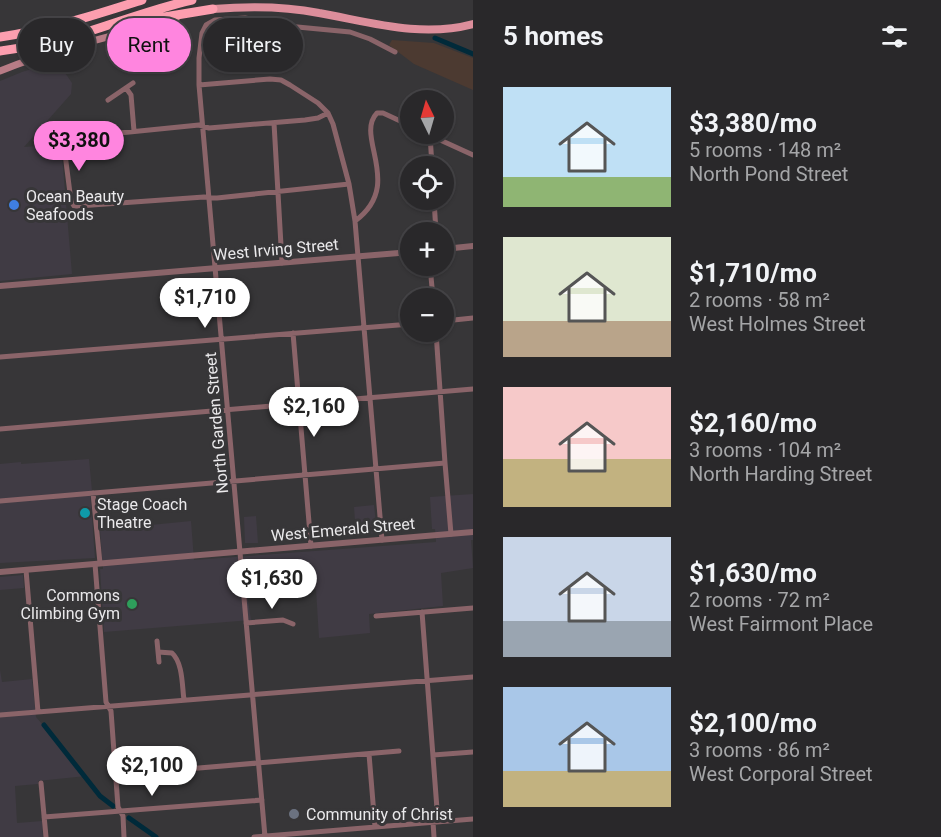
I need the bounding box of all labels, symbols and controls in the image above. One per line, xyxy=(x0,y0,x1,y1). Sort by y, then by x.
chip: Buy xyxy=(18,18,95,72)
chip: Rent xyxy=(107,18,191,72)
chip: Filters xyxy=(203,18,303,72)
icon: filters xyxy=(878,20,911,53)
text: 5 homes xyxy=(503,21,604,51)
north arrow xyxy=(400,90,454,144)
map controls xyxy=(400,90,454,342)
text: $3,380/mo xyxy=(689,108,817,138)
icon: home xyxy=(551,111,623,183)
pin: $3,380 xyxy=(30,121,128,172)
text: $3,380 xyxy=(48,128,110,152)
text: 5 rooms · 148 m² xyxy=(689,138,841,162)
button: locate xyxy=(400,156,454,210)
text: North Pond Street xyxy=(689,162,848,186)
place label: Ocean Beauty Seafoods xyxy=(26,187,125,224)
marker: Ocean Beauty Seafoods xyxy=(7,198,21,212)
button: + xyxy=(400,222,454,276)
street label: West Irving Street xyxy=(213,235,339,264)
text: $1,710/mo xyxy=(689,258,817,288)
icon: home xyxy=(551,261,623,333)
pin: $1,710 xyxy=(156,278,254,329)
text: $1,710 xyxy=(174,285,236,309)
button: − xyxy=(400,288,454,342)
text: 2 rooms · 58 m² xyxy=(689,288,830,312)
text: West Holmes Street xyxy=(689,312,866,336)
street label: North Garden Street xyxy=(201,352,232,494)
pin: $2,160 xyxy=(265,387,363,438)
text: $2,160 xyxy=(283,394,345,418)
text: $2,160/mo xyxy=(689,408,817,438)
icon: home xyxy=(551,411,623,483)
text: 3 rooms · 104 m² xyxy=(689,438,841,462)
text: North Harding Street xyxy=(689,462,872,486)
place label: Stage Coach Theatre xyxy=(97,495,187,532)
marker: Stage Coach Theatre xyxy=(78,506,92,520)
street label: West Emerald Street xyxy=(270,514,416,545)
text: $1,630/mo xyxy=(689,558,817,588)
pin: $1,630 xyxy=(223,559,321,610)
icon: home xyxy=(551,561,623,633)
text: $1,630 xyxy=(241,566,303,590)
place label: Commons Climbing Gym xyxy=(21,586,120,623)
text: 2 rooms · 72 m² xyxy=(689,588,830,612)
marker: Commons Climbing Gym xyxy=(125,597,139,611)
text: West Fairmont Place xyxy=(689,612,873,636)
text: $2,100/mo xyxy=(689,708,817,738)
icon: home xyxy=(551,711,623,783)
text: 3 rooms · 86 m² xyxy=(689,738,830,762)
pin: $2,100 xyxy=(103,746,201,797)
text: $2,100 xyxy=(121,753,183,777)
text: West Corporal Street xyxy=(689,762,873,786)
place label: Community of Christ xyxy=(306,805,453,824)
marker: Community of Christ xyxy=(287,807,301,821)

